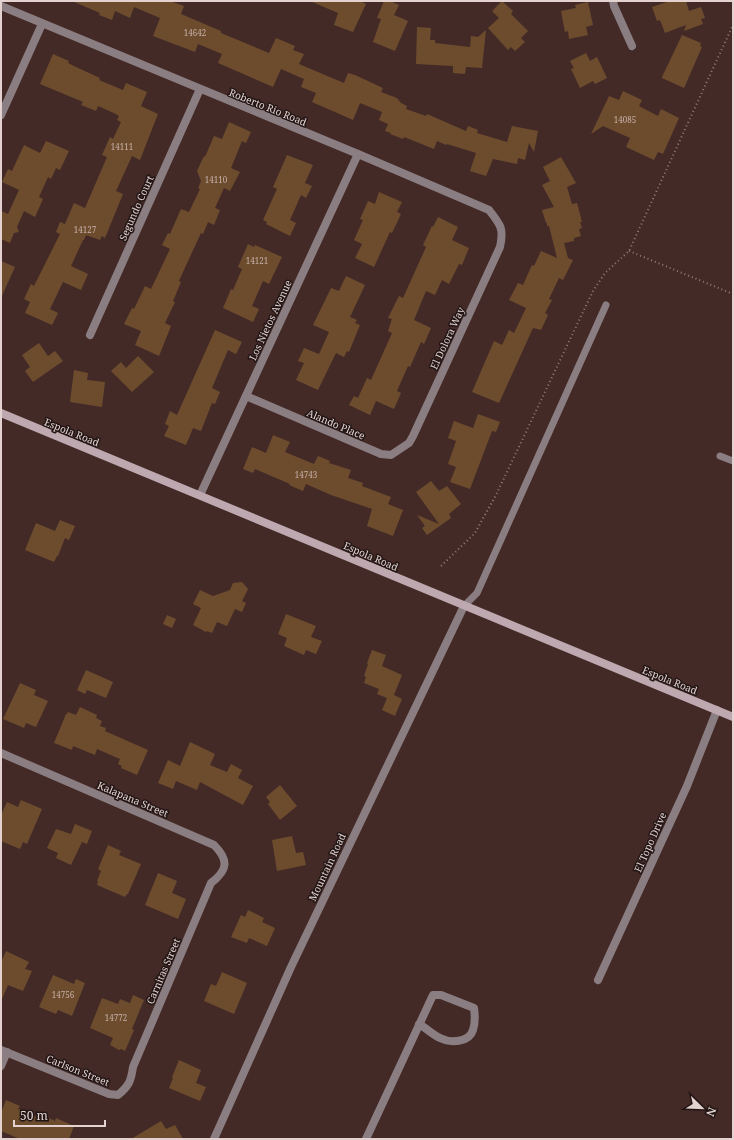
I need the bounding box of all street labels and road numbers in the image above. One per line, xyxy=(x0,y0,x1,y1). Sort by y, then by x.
street label: Roberto Rio Road xyxy=(227,85,309,129)
street label: Segundo Court xyxy=(115,173,157,243)
street label: Los Nietos Avenue xyxy=(245,277,295,363)
street label: El Dolora Way xyxy=(426,304,468,372)
street label: Alando Place xyxy=(305,405,367,443)
street label: Espola Road xyxy=(42,415,102,449)
street label: Espola Road xyxy=(342,538,400,574)
street label: Espola Road xyxy=(640,663,700,697)
street label: Kalapana Street xyxy=(95,778,171,820)
street label: El Topo Drive xyxy=(631,810,669,874)
street label: Mountain Road xyxy=(305,831,349,903)
street label: Carnitas Street xyxy=(143,935,183,1006)
street label: Carlson Street xyxy=(44,1051,112,1089)

